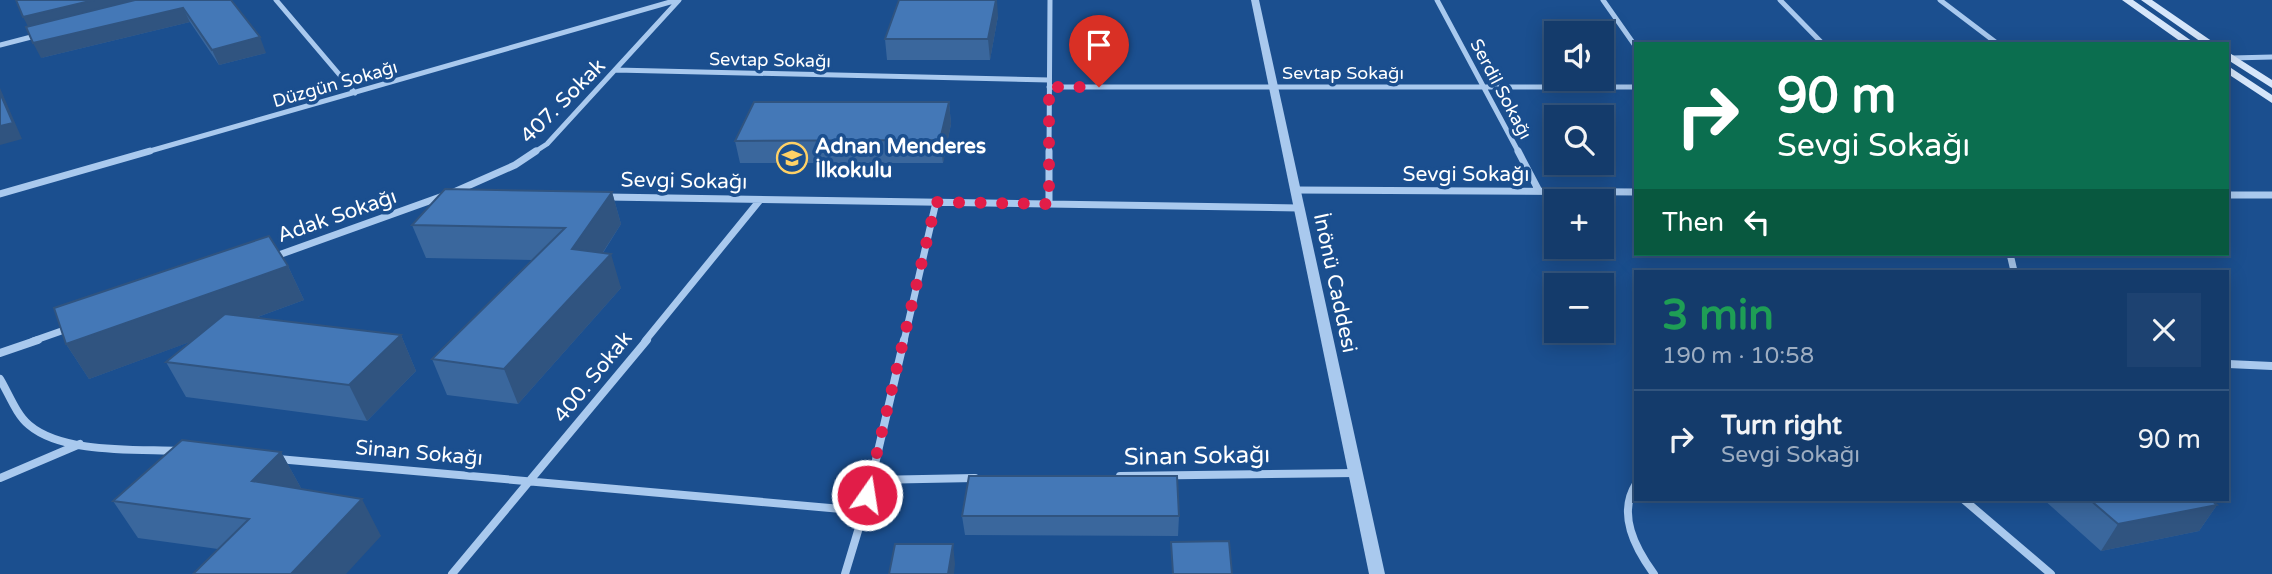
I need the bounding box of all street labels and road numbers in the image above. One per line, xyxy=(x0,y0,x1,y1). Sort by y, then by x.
street label: Serdil Sokağı xyxy=(1465,35,1537,143)
street label: Sevtap Sokağı xyxy=(709,48,831,72)
street label: 407. Sokak xyxy=(515,53,611,149)
street label: Düzgün Sokağı xyxy=(270,56,400,112)
street label: Sevtap Sokağı xyxy=(1282,62,1404,84)
street label: Sevgi Sokağı xyxy=(1403,162,1529,187)
street label: Sevgi Sokağı xyxy=(620,167,748,195)
street label: Adak Sokağı xyxy=(274,184,400,248)
street label: İnönü Caddesi xyxy=(1308,211,1362,355)
street label: 400. Sokak xyxy=(548,326,638,428)
street label: Sinan Sokağı xyxy=(354,435,484,471)
street label: Sinan Sokağı xyxy=(1124,440,1270,472)

